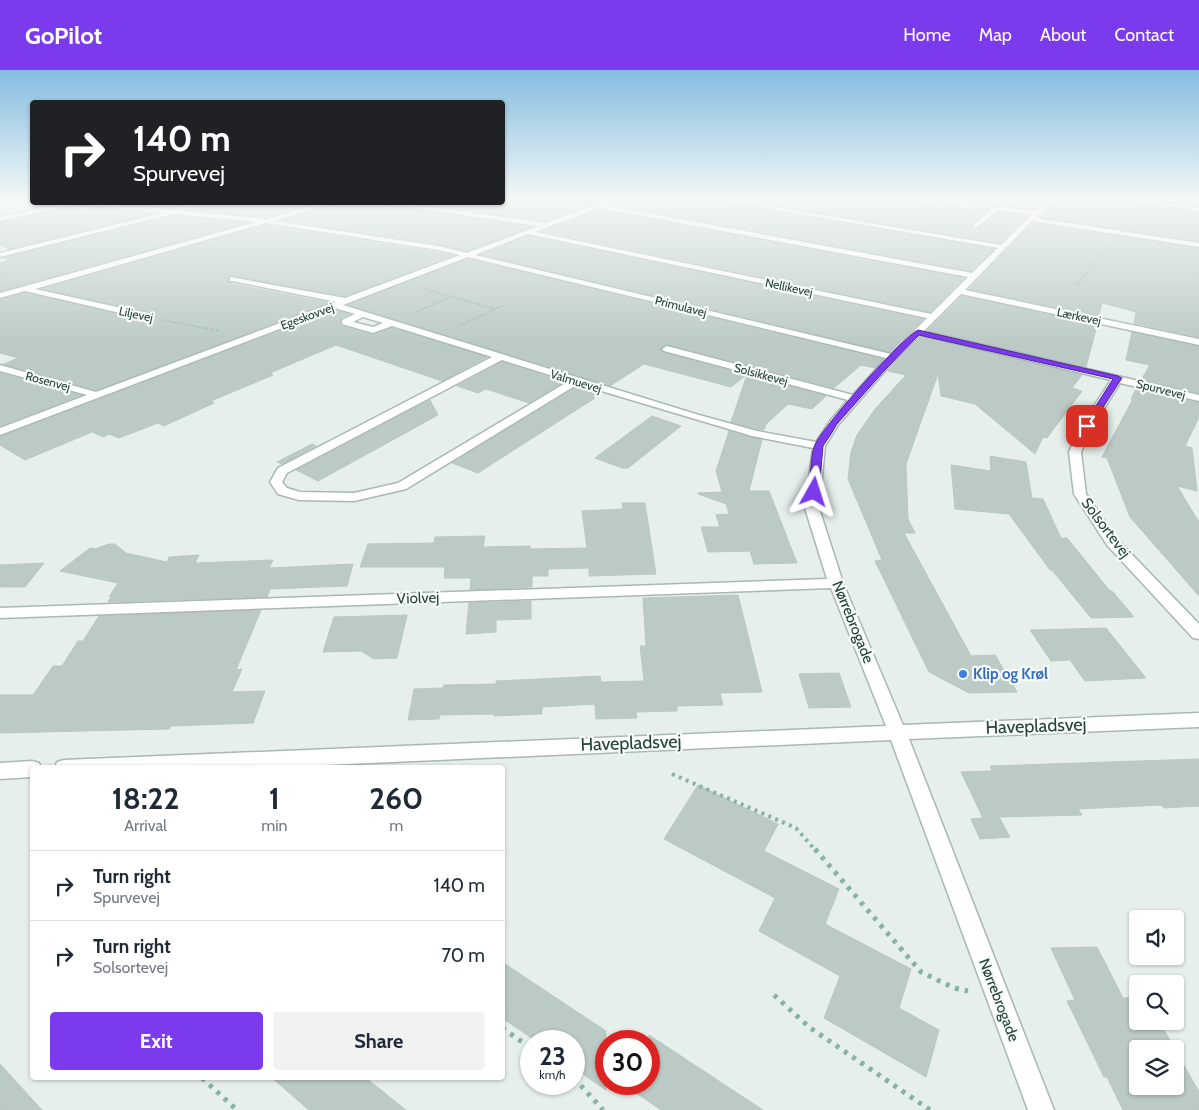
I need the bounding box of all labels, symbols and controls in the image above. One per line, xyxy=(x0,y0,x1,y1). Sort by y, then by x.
text: GoPilot xyxy=(25,21,102,50)
text: Home xyxy=(903,24,951,46)
text: Map xyxy=(979,24,1012,46)
text: About xyxy=(1040,24,1086,46)
text: Contact xyxy=(1114,24,1174,46)
text: 140 m xyxy=(133,117,231,160)
icon: right xyxy=(50,120,115,185)
text: Spurvevej xyxy=(133,160,225,187)
street label: Nellikevej xyxy=(764,275,814,299)
street label: Primulavej xyxy=(654,292,708,320)
street label: Egeskovvej xyxy=(278,299,336,333)
street label: Liljevej xyxy=(118,303,154,325)
street label: Lærkevej xyxy=(1056,304,1102,328)
street label: Solsikkevej xyxy=(732,360,790,388)
street label: Valmuevej xyxy=(549,366,603,396)
street label: Rosenvej xyxy=(24,368,72,394)
street label: Spurvevej xyxy=(1135,376,1187,402)
pin xyxy=(1066,405,1108,447)
icon: arrive xyxy=(1073,412,1101,440)
position arrow xyxy=(787,465,839,517)
street label: Solsortevej xyxy=(1078,494,1134,562)
street label: Nørrebrogade xyxy=(828,578,878,666)
street label: Violvej xyxy=(396,588,440,608)
place label: Klip og Krøl xyxy=(973,665,1048,683)
marker: Klip og Krøl xyxy=(957,668,969,680)
street label: Havepladsvej xyxy=(985,713,1087,739)
street label: Havepladsvej xyxy=(580,730,682,756)
text: 18:22 xyxy=(112,780,179,817)
text: 1 xyxy=(269,780,280,817)
text: 260 xyxy=(369,780,423,817)
text: Arrival xyxy=(124,816,167,835)
text: min xyxy=(261,816,288,835)
text: m xyxy=(389,816,403,835)
text: Turn right xyxy=(93,865,171,888)
icon: right xyxy=(50,872,78,900)
text: 140 m xyxy=(434,874,485,897)
text: Spurvevej xyxy=(93,888,160,907)
map controls xyxy=(1129,910,1184,1095)
button: sound xyxy=(1129,910,1184,965)
text: Turn right xyxy=(93,935,171,958)
icon: right xyxy=(50,942,78,970)
text: 70 m xyxy=(441,944,485,967)
street label: Nørrebrogade xyxy=(975,956,1023,1044)
text: Solsortevej xyxy=(93,958,168,977)
button: search xyxy=(1129,975,1184,1030)
button: Exit xyxy=(50,1012,263,1070)
button: Share xyxy=(273,1012,485,1070)
speed limit sign: 30 xyxy=(595,1030,660,1095)
button: layers xyxy=(1129,1040,1184,1095)
text: 23 xyxy=(539,1041,566,1071)
text: km/h xyxy=(539,1067,566,1082)

